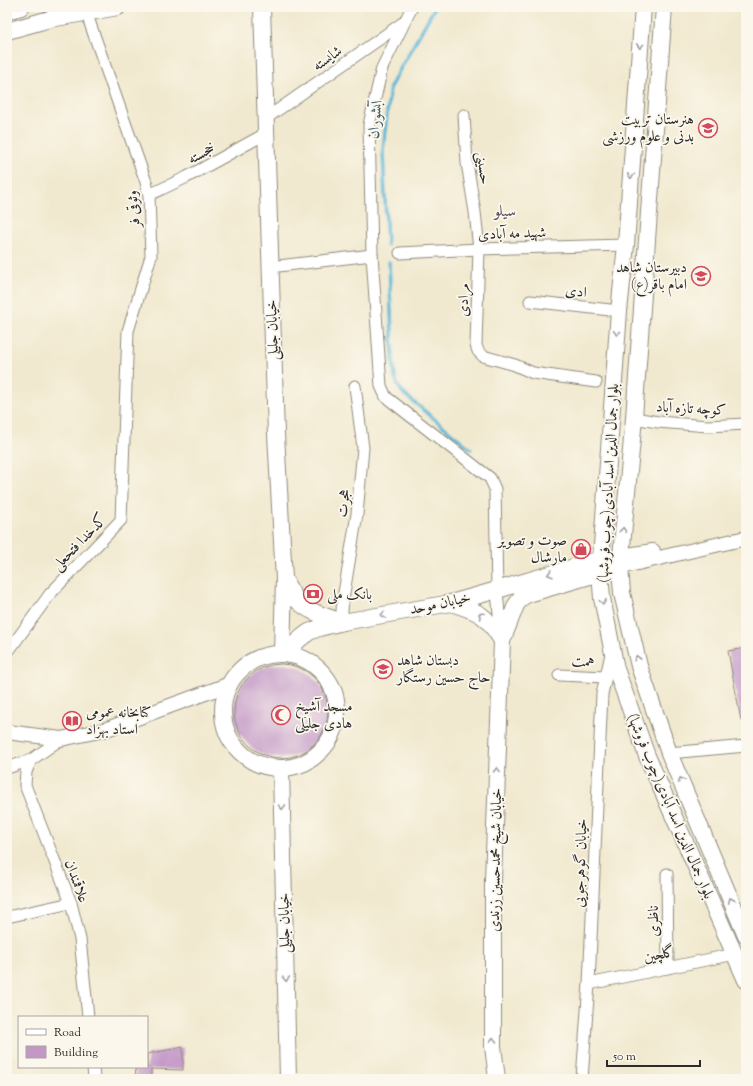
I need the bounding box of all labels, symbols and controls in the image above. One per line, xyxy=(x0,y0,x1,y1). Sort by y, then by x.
street label: شایسته xyxy=(309,41,347,77)
one-way arrow xyxy=(636,43,645,49)
water label: آبشوران xyxy=(363,98,390,140)
place label: هنرستان تربیت بدنی و علوم ورزشی xyxy=(602,110,694,149)
school or university icon: هنرستان تربیت بدنی و علوم ورزشی xyxy=(697,117,719,139)
street label: خجسته xyxy=(184,138,219,170)
street label: حسینی xyxy=(470,151,495,186)
one-way arrow xyxy=(626,173,635,179)
street label: وثوقی فر xyxy=(122,189,147,230)
district label: سیلو xyxy=(492,201,516,224)
street label: شهید مه آبادی xyxy=(477,223,547,246)
place label: دبیرستان شاهد امام باقر(ع) xyxy=(616,258,687,297)
school or university icon: دبیرستان شاهد امام باقر(ع) xyxy=(690,265,712,287)
street label: ادی xyxy=(564,281,588,304)
street label: مرادی xyxy=(453,283,476,317)
street label: خیابان جلیلی xyxy=(262,299,285,361)
one-way arrow xyxy=(613,330,622,336)
street label: بلوار جمال الدین اسد آبادی(چوب فروشها) xyxy=(594,383,625,583)
street label: کوچه تازه آباد xyxy=(655,397,727,422)
street label: هجرت xyxy=(333,488,356,519)
street label: کدخدا فتحعلی xyxy=(48,510,112,576)
one-way arrow xyxy=(619,527,628,533)
place label: صوت و تصویر مارشال xyxy=(496,531,567,569)
shop icon: صوت و تصویر مارشال xyxy=(570,538,592,560)
one-way arrow xyxy=(547,569,554,578)
bank icon: بانک ملی xyxy=(302,583,324,605)
place label: بانک ملی xyxy=(327,585,372,606)
street label: خیابان موحد xyxy=(408,588,473,621)
one-way arrow xyxy=(598,599,607,605)
one-way arrow xyxy=(380,610,386,619)
one-way arrow xyxy=(479,613,486,620)
place label: دبستان شاهد حاج حسین رستگار xyxy=(395,651,490,690)
street label: همت xyxy=(571,651,595,674)
one-way arrow xyxy=(634,655,642,661)
school or university icon: دبستان شاهد حاج حسین رستگار xyxy=(372,658,394,680)
place label: مسجد آشیخ هادی جلیلی xyxy=(295,697,353,735)
place label: کتابخانه عمومی استاد بهزاد xyxy=(86,703,151,741)
mosque icon: مسجد آشیخ هادی جلیلی xyxy=(270,704,292,726)
library icon: کتابخانه عمومی استاد بهزاد xyxy=(61,710,83,732)
street label: بلوار جمال الدین اسد آبادی(چوب فروشها) xyxy=(621,711,718,903)
one-way arrow xyxy=(493,767,501,773)
one-way arrow xyxy=(677,777,685,784)
street label: خیابان شیخ محمدحسین زرندی xyxy=(485,788,510,932)
one-way arrow xyxy=(278,804,286,810)
street label: خیابان گوهرجویی xyxy=(569,818,594,908)
street label: علاقمندان xyxy=(58,857,93,906)
street label: خیابان جلیلی xyxy=(274,892,297,953)
one-way arrow xyxy=(728,897,736,905)
street label: ناظری xyxy=(644,905,665,937)
street label: گلچین xyxy=(642,942,677,969)
one-way arrow xyxy=(282,976,290,982)
legend xyxy=(18,1016,148,1068)
text: Road xyxy=(54,1024,81,1042)
one-way arrow xyxy=(489,1037,497,1043)
scale bar xyxy=(607,1042,700,1068)
text: Building xyxy=(54,1044,98,1062)
text: 50 m xyxy=(612,1048,636,1066)

